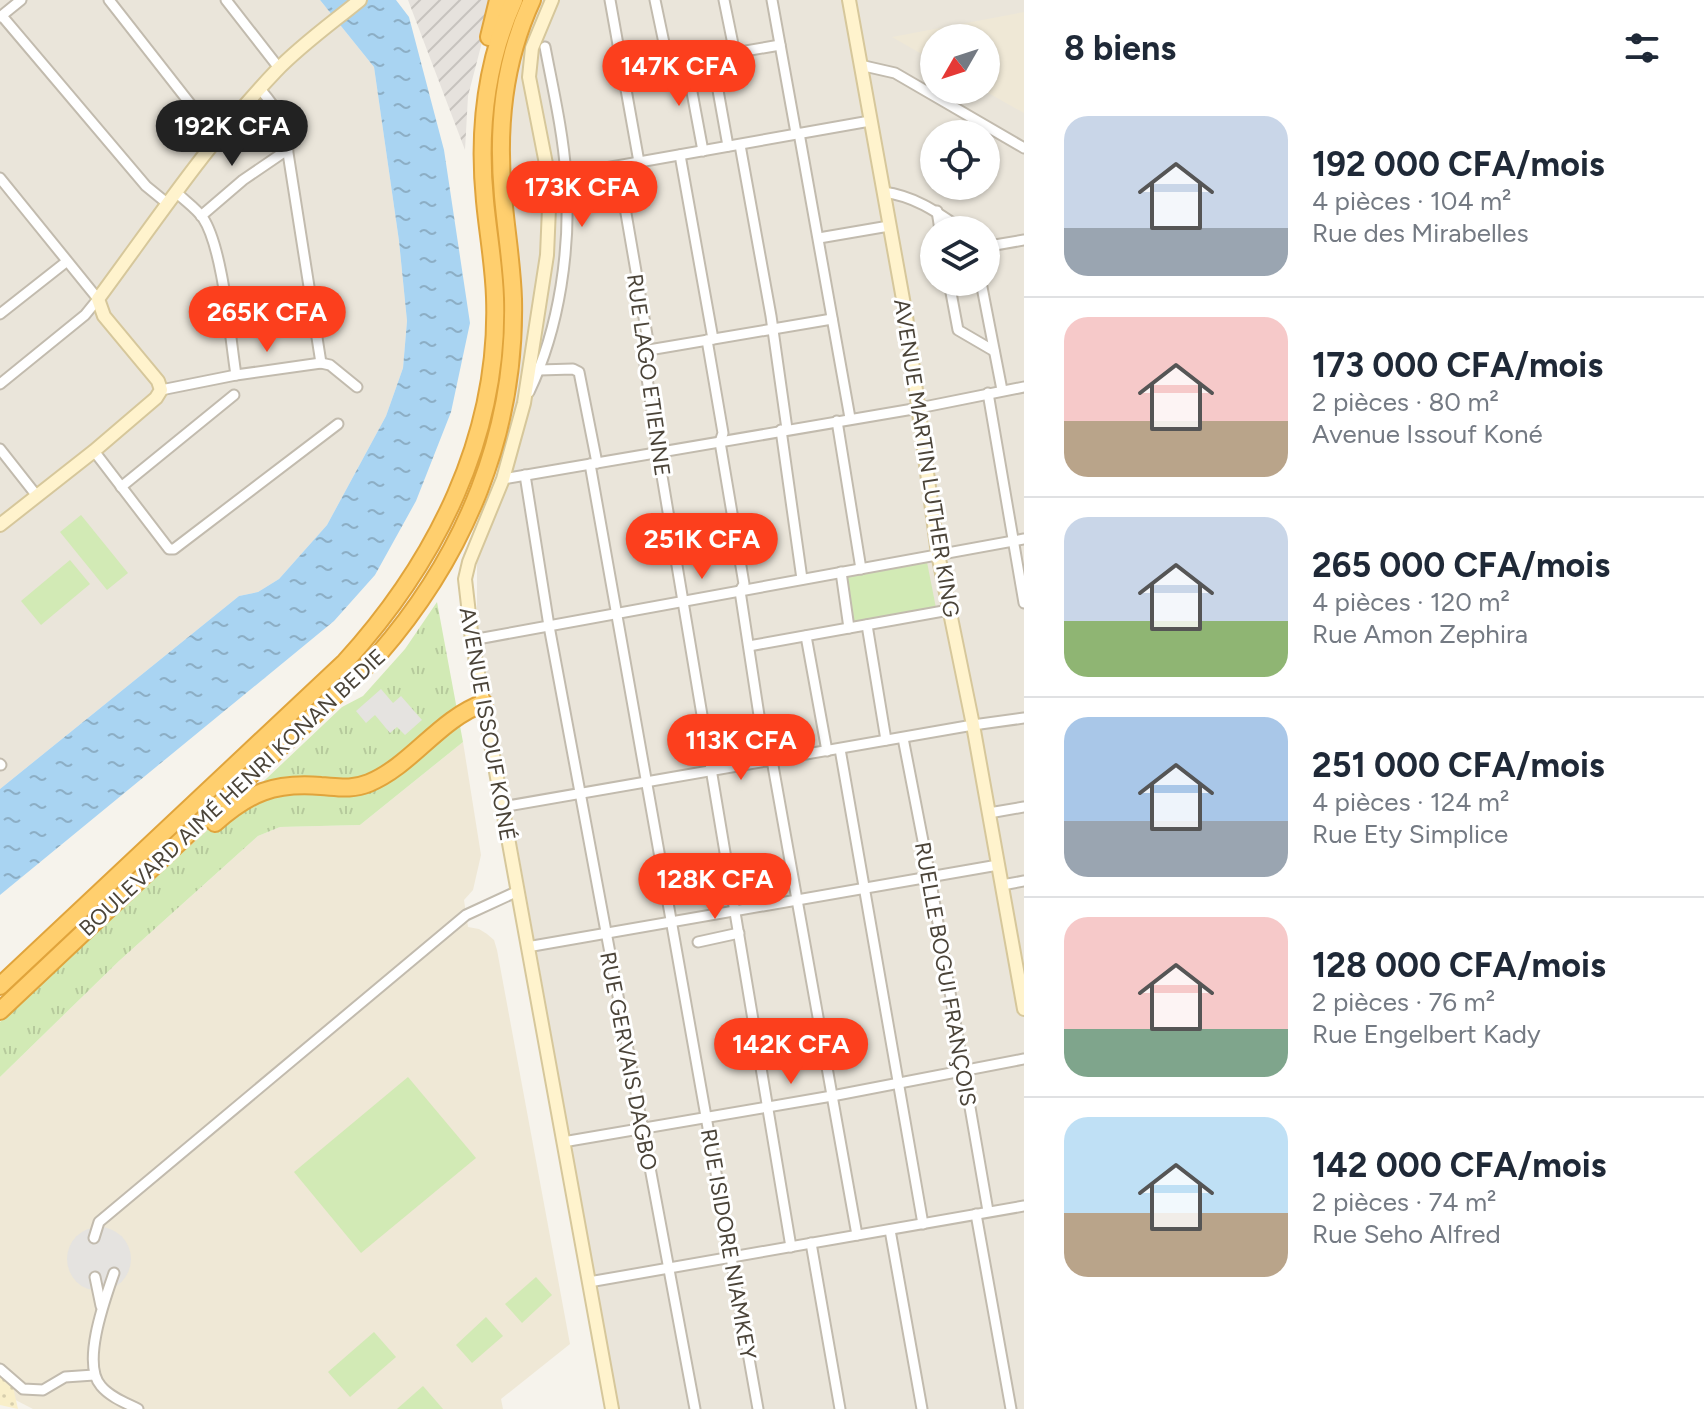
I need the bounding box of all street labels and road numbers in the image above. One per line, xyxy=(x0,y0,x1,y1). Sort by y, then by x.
street label: RUE LAGO ETIENNE xyxy=(621,272,676,478)
street label: AVENUE MARTIN LUTHER KING xyxy=(888,297,965,619)
street label: AVENUE ISSOUF KONÉ xyxy=(454,605,521,843)
street label: BOULEVARD AIMÉ HENRI KONAN BEDIE xyxy=(73,643,391,942)
street label: RUELLE BOGUI FRANÇOIS xyxy=(909,840,982,1108)
street label: RUE GERVAIS DAGBO xyxy=(594,950,663,1173)
street label: RUE ISIDORE NIAMKEY xyxy=(695,1127,762,1362)

